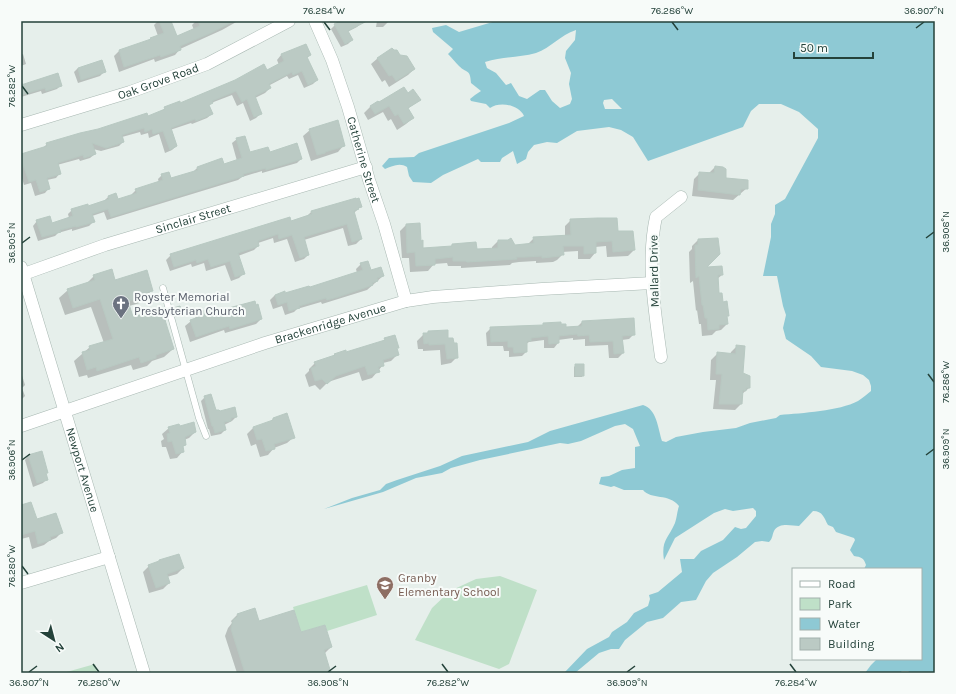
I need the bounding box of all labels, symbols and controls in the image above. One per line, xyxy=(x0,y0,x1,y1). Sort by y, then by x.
text: 76.284°W xyxy=(303,5,345,17)
text: 76.286°W xyxy=(651,5,693,17)
text: 36.907°N xyxy=(904,5,944,17)
scale bar xyxy=(794,34,873,60)
text: 50 m xyxy=(800,41,828,55)
street label: Oak Grove Road xyxy=(116,61,201,102)
text: 76.282°W xyxy=(6,65,18,107)
street label: Catherine Street xyxy=(344,115,383,205)
street label: Sinclair Street xyxy=(154,201,233,237)
text: 36.908°N xyxy=(940,211,952,253)
text: 36.905°N xyxy=(6,222,18,264)
street label: Mallard Drive xyxy=(646,235,662,307)
place label: Royster Memorial Presbyterian Church xyxy=(134,290,245,318)
church icon: Royster Memorial Presbyterian Church xyxy=(111,294,131,319)
street label: Brackenridge Avenue xyxy=(273,300,388,347)
text: 76.286°W xyxy=(940,361,952,403)
street label: Newport Avenue xyxy=(63,426,102,514)
text: 36.909°N xyxy=(940,428,952,470)
text: 36.906°N xyxy=(6,439,18,481)
text: 76.280°W xyxy=(6,545,18,587)
legend xyxy=(792,568,922,660)
place label: Granby Elementary School xyxy=(398,571,500,599)
school or university icon: Granby Elementary School xyxy=(375,575,395,600)
text: Road xyxy=(828,577,856,591)
text: Park xyxy=(828,597,853,611)
text: Water xyxy=(828,617,861,631)
north arrow xyxy=(34,620,74,660)
text: Building xyxy=(828,637,875,651)
text: N xyxy=(53,640,67,655)
text: 36.907°N xyxy=(9,677,49,689)
text: 76.280°W xyxy=(78,677,120,689)
text: 36.908°N xyxy=(307,677,349,689)
text: 76.282°W xyxy=(427,677,469,689)
text: 36.909°N xyxy=(606,677,648,689)
text: 76.284°W xyxy=(775,677,817,689)

